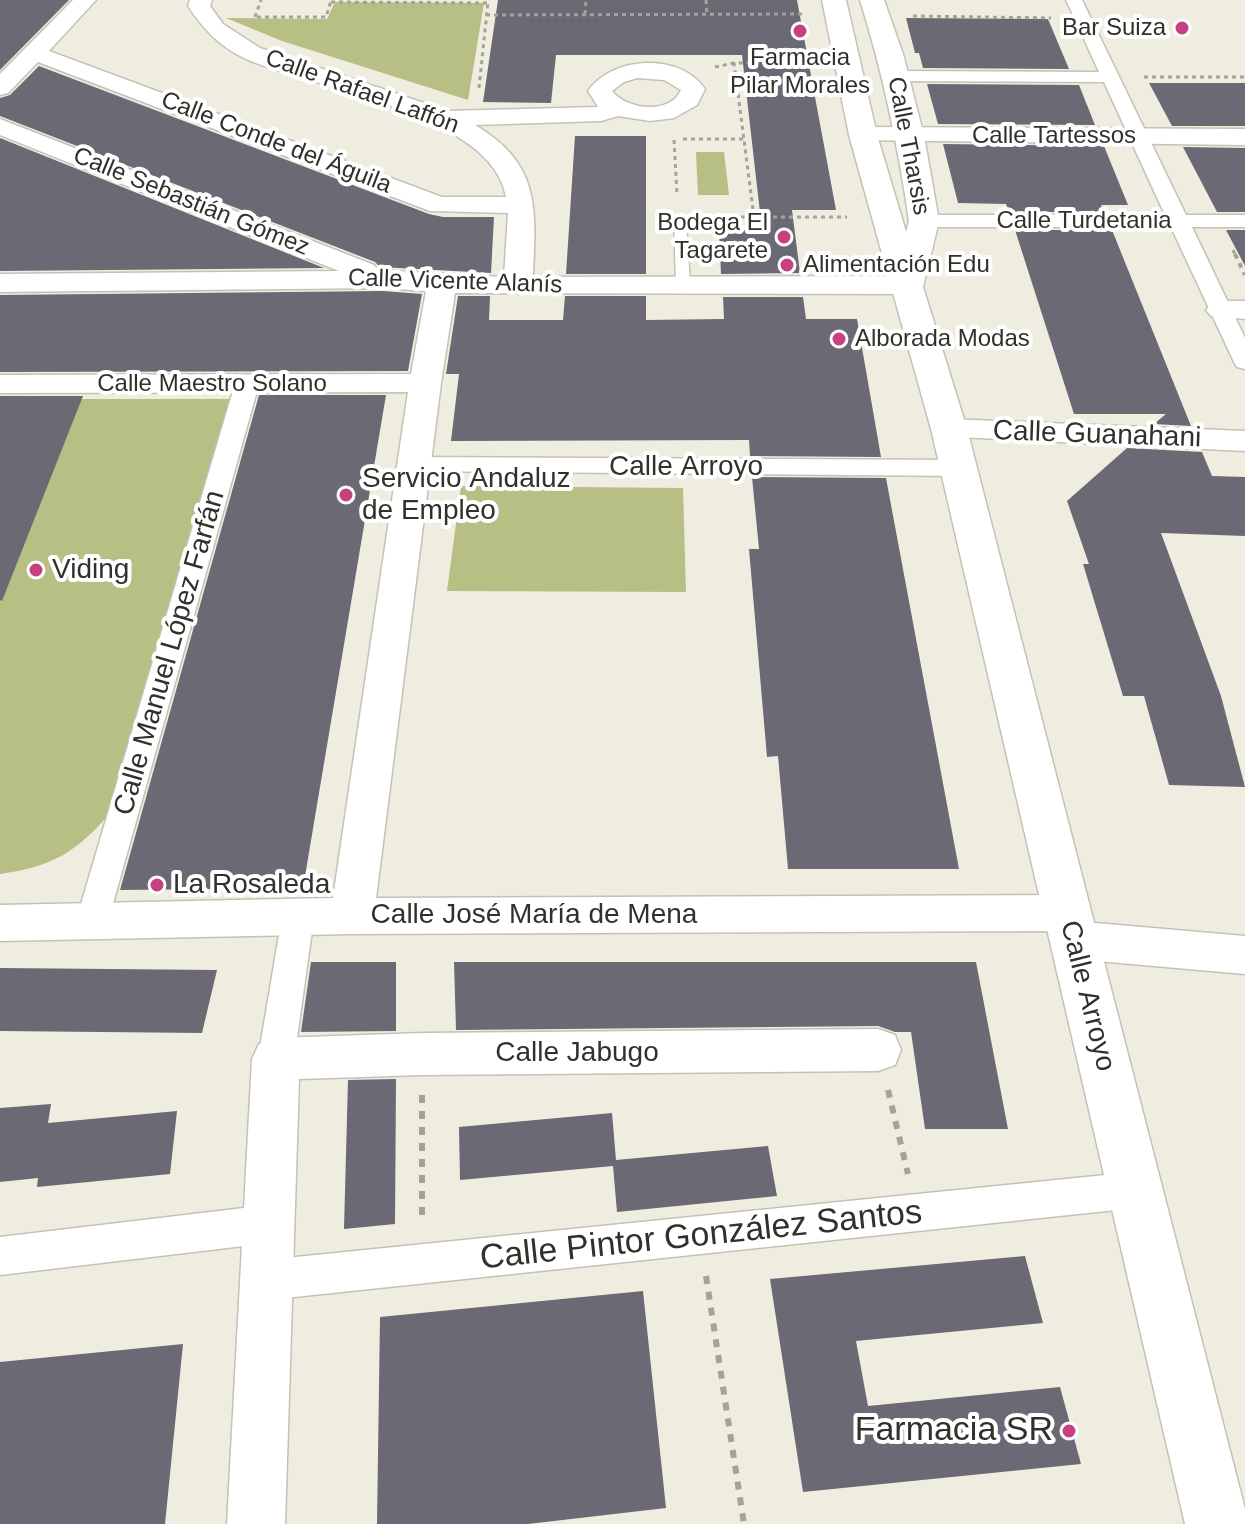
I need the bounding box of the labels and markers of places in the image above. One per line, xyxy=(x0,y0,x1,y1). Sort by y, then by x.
place label: Bar Suiza xyxy=(1062,14,1166,42)
marker: Bar Suiza xyxy=(1173,19,1191,37)
marker: Farmacia Pilar Morales xyxy=(791,22,809,40)
place label: Farmacia Pilar Morales xyxy=(730,44,870,100)
place label: Bodega El Tagarete xyxy=(657,209,768,265)
marker: Bodega El Tagarete xyxy=(775,228,793,246)
place label: Alimentación Edu xyxy=(803,251,990,279)
marker: Alimentación Edu xyxy=(778,256,796,274)
place label: Alborada Modas xyxy=(855,325,1030,353)
marker: Alborada Modas xyxy=(830,330,848,348)
place label: Servicio Andaluz de Empleo xyxy=(362,462,571,528)
marker: Servicio Andaluz de Empleo xyxy=(337,486,355,504)
place label: Viding xyxy=(52,553,129,587)
marker: Viding xyxy=(27,561,45,579)
place label: La Rosaleda xyxy=(173,868,330,902)
marker: La Rosaleda xyxy=(148,876,166,894)
place label: Farmacia SR xyxy=(855,1411,1053,1451)
marker: Farmacia SR xyxy=(1060,1422,1078,1440)

